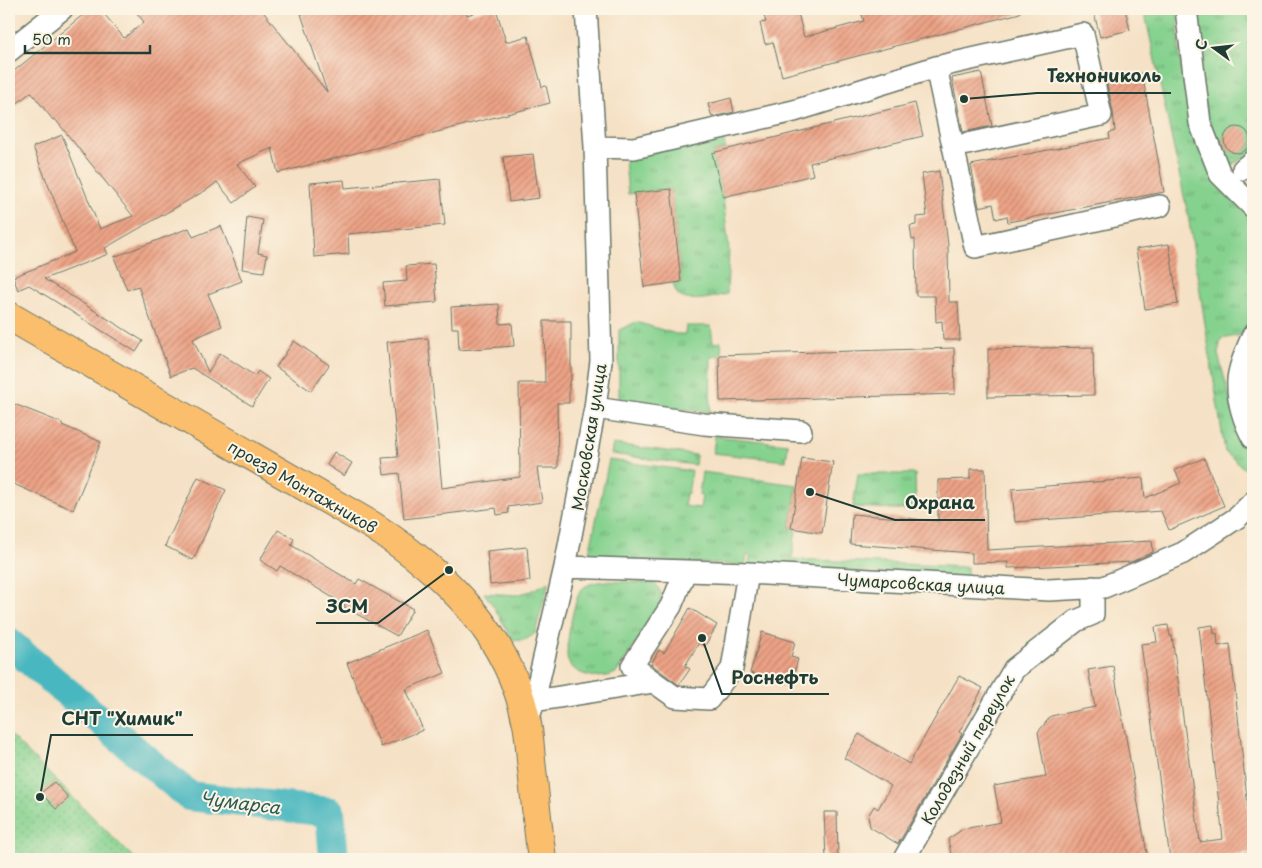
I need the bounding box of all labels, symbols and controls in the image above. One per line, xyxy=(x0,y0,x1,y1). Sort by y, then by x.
scale bar xyxy=(25,22,150,54)
north arrow xyxy=(1190,22,1240,72)
text: 50 m xyxy=(32,27,71,50)
text: С xyxy=(1189,37,1212,52)
callout: Технониколь xyxy=(1037,60,1171,93)
text: Технониколь xyxy=(1047,61,1161,88)
street label: Московская улица xyxy=(565,362,611,512)
street label: проезд Монтажников xyxy=(224,433,382,539)
callout: Охрана xyxy=(895,487,985,520)
text: Охрана xyxy=(905,488,975,515)
street label: Чумарсовская улица xyxy=(837,567,1005,599)
callout: ЗСМ xyxy=(316,590,378,623)
text: ЗСМ xyxy=(325,592,368,619)
callout: Роснефть xyxy=(722,661,829,694)
text: Роснефть xyxy=(731,663,819,690)
street label: Колодезный переулок xyxy=(914,669,1020,828)
callout: СНТ "Химик" xyxy=(51,702,193,735)
text: СНТ "Химик" xyxy=(61,704,183,731)
water label: Чумарса xyxy=(198,784,283,820)

